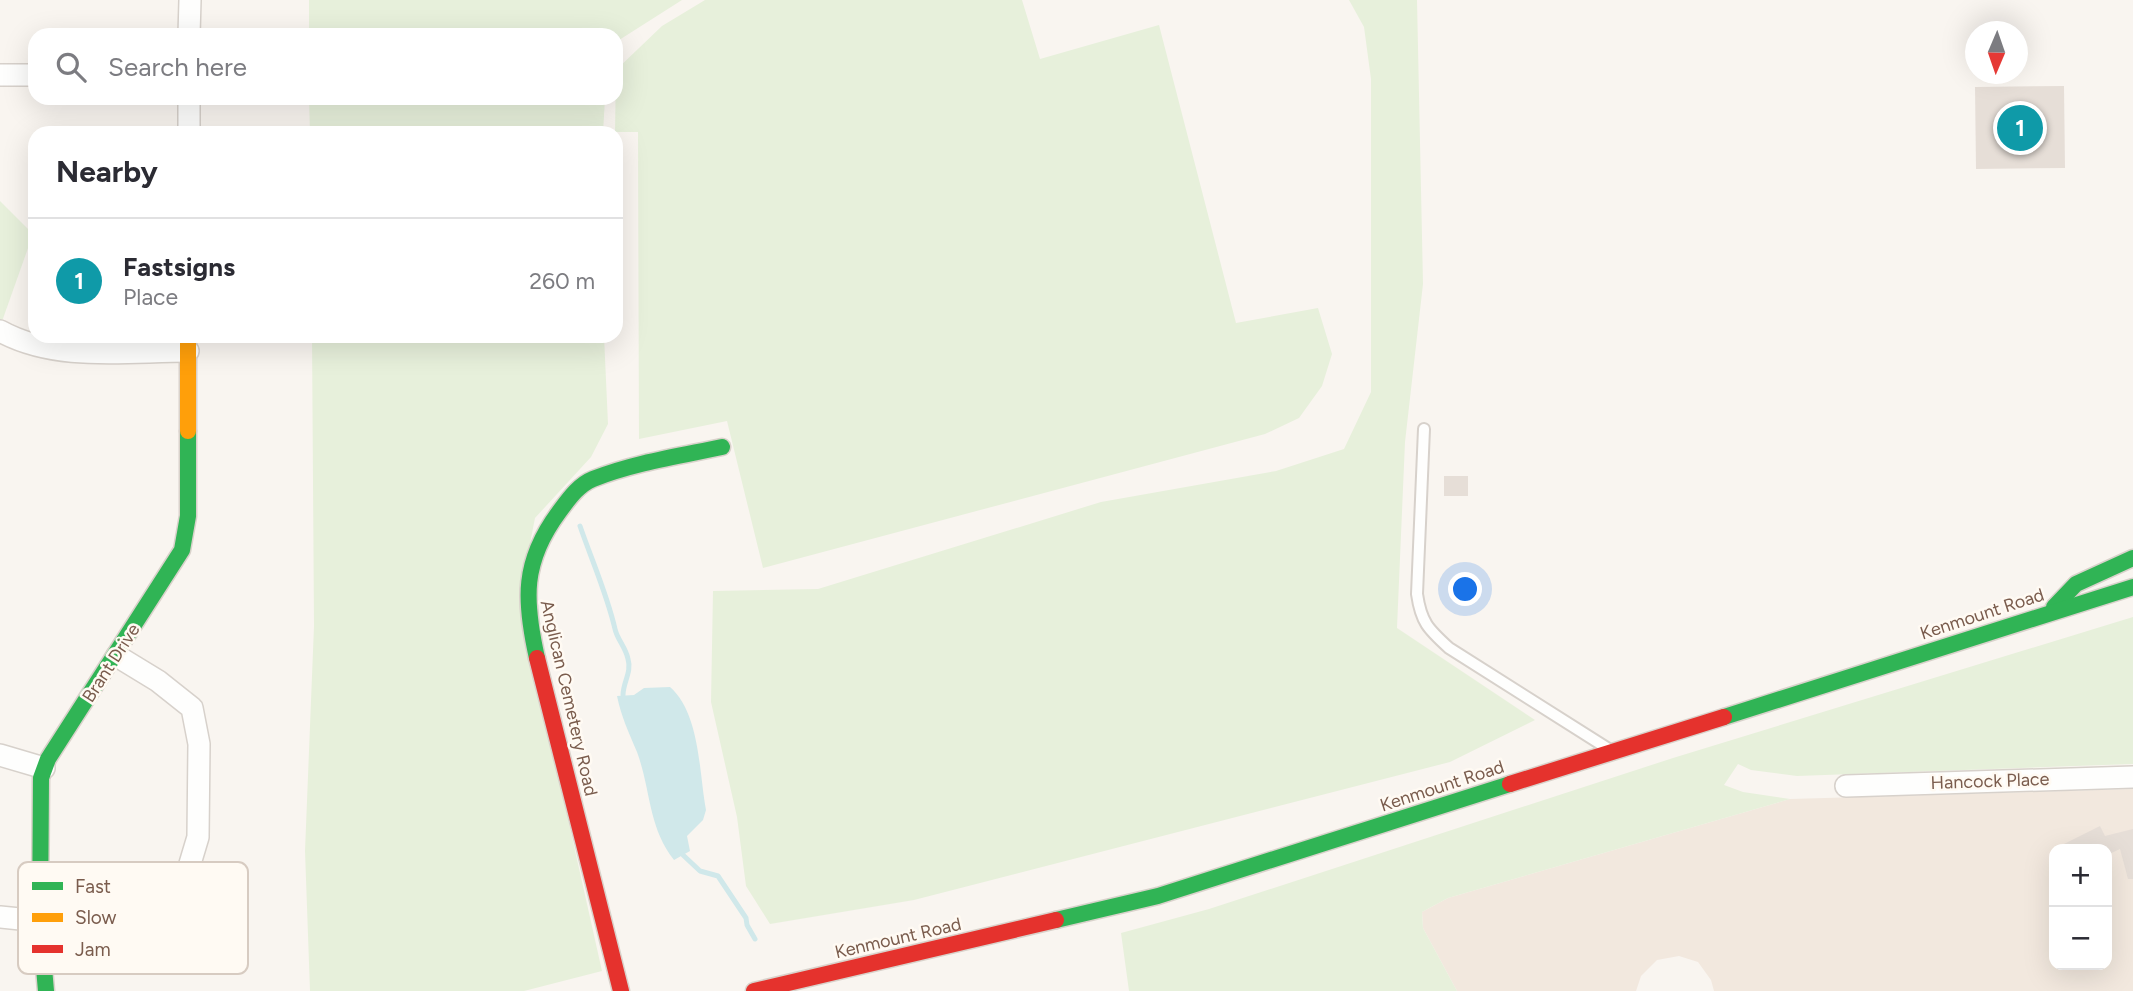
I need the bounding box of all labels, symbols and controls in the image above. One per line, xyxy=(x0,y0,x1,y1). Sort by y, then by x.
north arrow xyxy=(1965,21,2028,84)
search box xyxy=(28,28,623,105)
icon: search xyxy=(52,48,90,86)
text: Search here xyxy=(108,51,247,83)
pin: 1 xyxy=(1997,102,2043,154)
text: Nearby xyxy=(56,153,158,190)
text: Fastsigns xyxy=(123,251,235,283)
text: 1 xyxy=(74,267,84,295)
text: 260 m xyxy=(529,267,595,295)
text: Place xyxy=(123,283,178,311)
your location xyxy=(1448,572,1482,606)
street label: Kenmount Road xyxy=(1917,584,2047,644)
street label: Anglican Cemetery Road xyxy=(536,598,602,798)
street label: Brant Drive xyxy=(77,619,145,706)
street label: Kenmount Road xyxy=(1377,756,1507,816)
street label: Hancock Place xyxy=(1930,768,2050,794)
map controls xyxy=(2049,844,2112,970)
button: + xyxy=(2049,844,2112,907)
legend xyxy=(18,862,248,974)
text: Fast xyxy=(75,875,111,898)
text: Slow xyxy=(75,906,117,929)
button: − xyxy=(2049,907,2112,970)
street label: Kenmount Road xyxy=(833,913,963,963)
text: Jam xyxy=(75,938,111,961)

